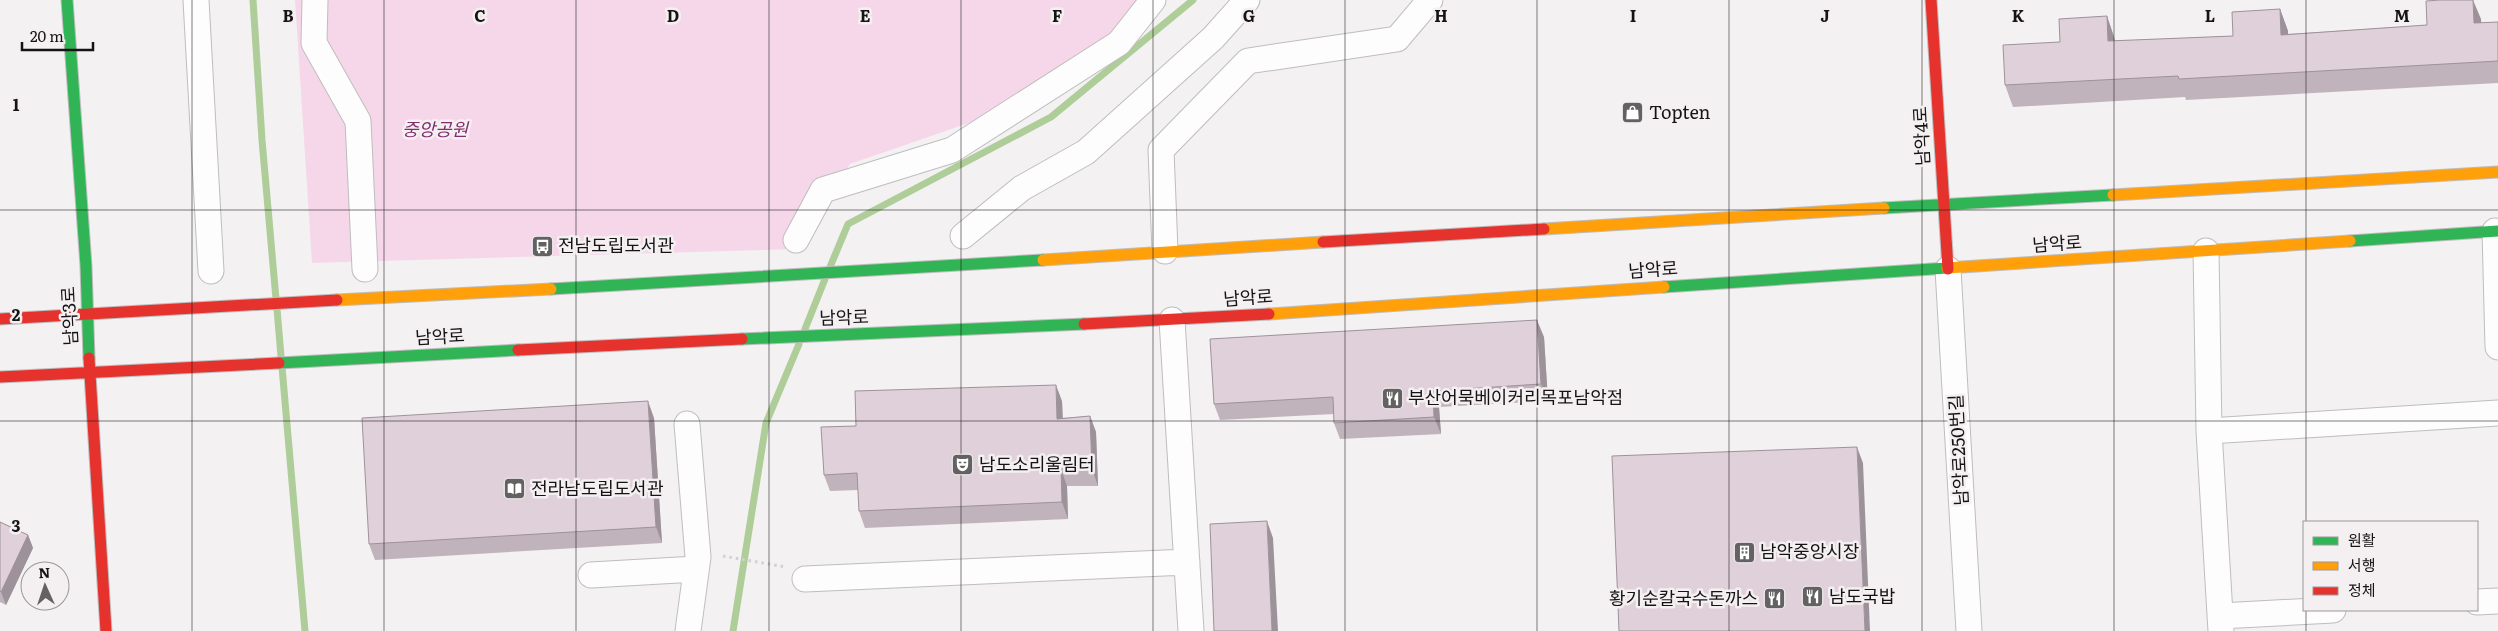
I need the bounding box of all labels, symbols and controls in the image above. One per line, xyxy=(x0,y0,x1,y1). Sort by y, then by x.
text: B xyxy=(282,3,294,27)
text: C xyxy=(474,3,486,27)
text: D xyxy=(667,3,679,27)
text: E xyxy=(860,3,871,27)
text: F xyxy=(1052,3,1062,27)
text: G xyxy=(1243,3,1255,27)
text: H xyxy=(1434,3,1448,27)
text: I xyxy=(1630,3,1636,27)
text: J xyxy=(1820,3,1830,27)
text: K xyxy=(2012,3,2025,27)
text: L xyxy=(2205,3,2215,27)
text: M xyxy=(2394,3,2410,27)
scale bar xyxy=(22,20,94,52)
text: 20 m xyxy=(30,24,64,47)
text: 1 xyxy=(13,92,20,116)
place label: Topten xyxy=(1649,98,1711,125)
shop icon: Topten xyxy=(1621,101,1645,125)
street label: 남악4로 xyxy=(1905,106,1936,167)
park label: 중앙공원 xyxy=(402,115,470,142)
street label: 남악로 xyxy=(2031,227,2083,258)
place label: 전남도립도서관 xyxy=(558,231,674,258)
bus stop icon: 전남도립도서관 xyxy=(530,234,554,258)
street label: 남악로 xyxy=(1627,253,1679,284)
street label: 남악로 xyxy=(1222,281,1274,312)
street label: 남악3로 xyxy=(53,286,84,346)
text: 2 xyxy=(12,302,21,326)
street label: 남악로 xyxy=(819,302,869,331)
street label: 남악로 xyxy=(414,321,465,350)
place label: 부산어묵베이커리목포남악점 xyxy=(1408,383,1623,410)
restaurant icon: 부산어묵베이커리목포남악점 xyxy=(1380,386,1404,410)
street label: 남악로250번길 xyxy=(1941,394,1974,506)
place label: 남도소리울림터 xyxy=(979,450,1095,477)
theatre icon: 남도소리울림터 xyxy=(951,453,975,477)
place label: 전라남도립도서관 xyxy=(531,474,664,501)
library icon: 전라남도립도서관 xyxy=(503,477,527,501)
text: 3 xyxy=(12,513,21,537)
legend xyxy=(2303,521,2478,611)
text: 원활 xyxy=(2348,528,2376,551)
place label: 남악중앙시장 xyxy=(1760,537,1859,564)
building icon: 남악중앙시장 xyxy=(1732,540,1756,564)
text: 서행 xyxy=(2348,553,2376,576)
north arrow xyxy=(20,561,70,611)
text: N xyxy=(38,562,51,582)
text: 정체 xyxy=(2348,578,2376,601)
place label: 남도국밥 xyxy=(1829,582,1895,609)
place label: 황기순칼국수돈까스 xyxy=(1609,584,1758,611)
restaurant icon: 남도국밥 xyxy=(1801,585,1825,609)
restaurant icon: 황기순칼국수돈까스 xyxy=(1762,587,1786,611)

